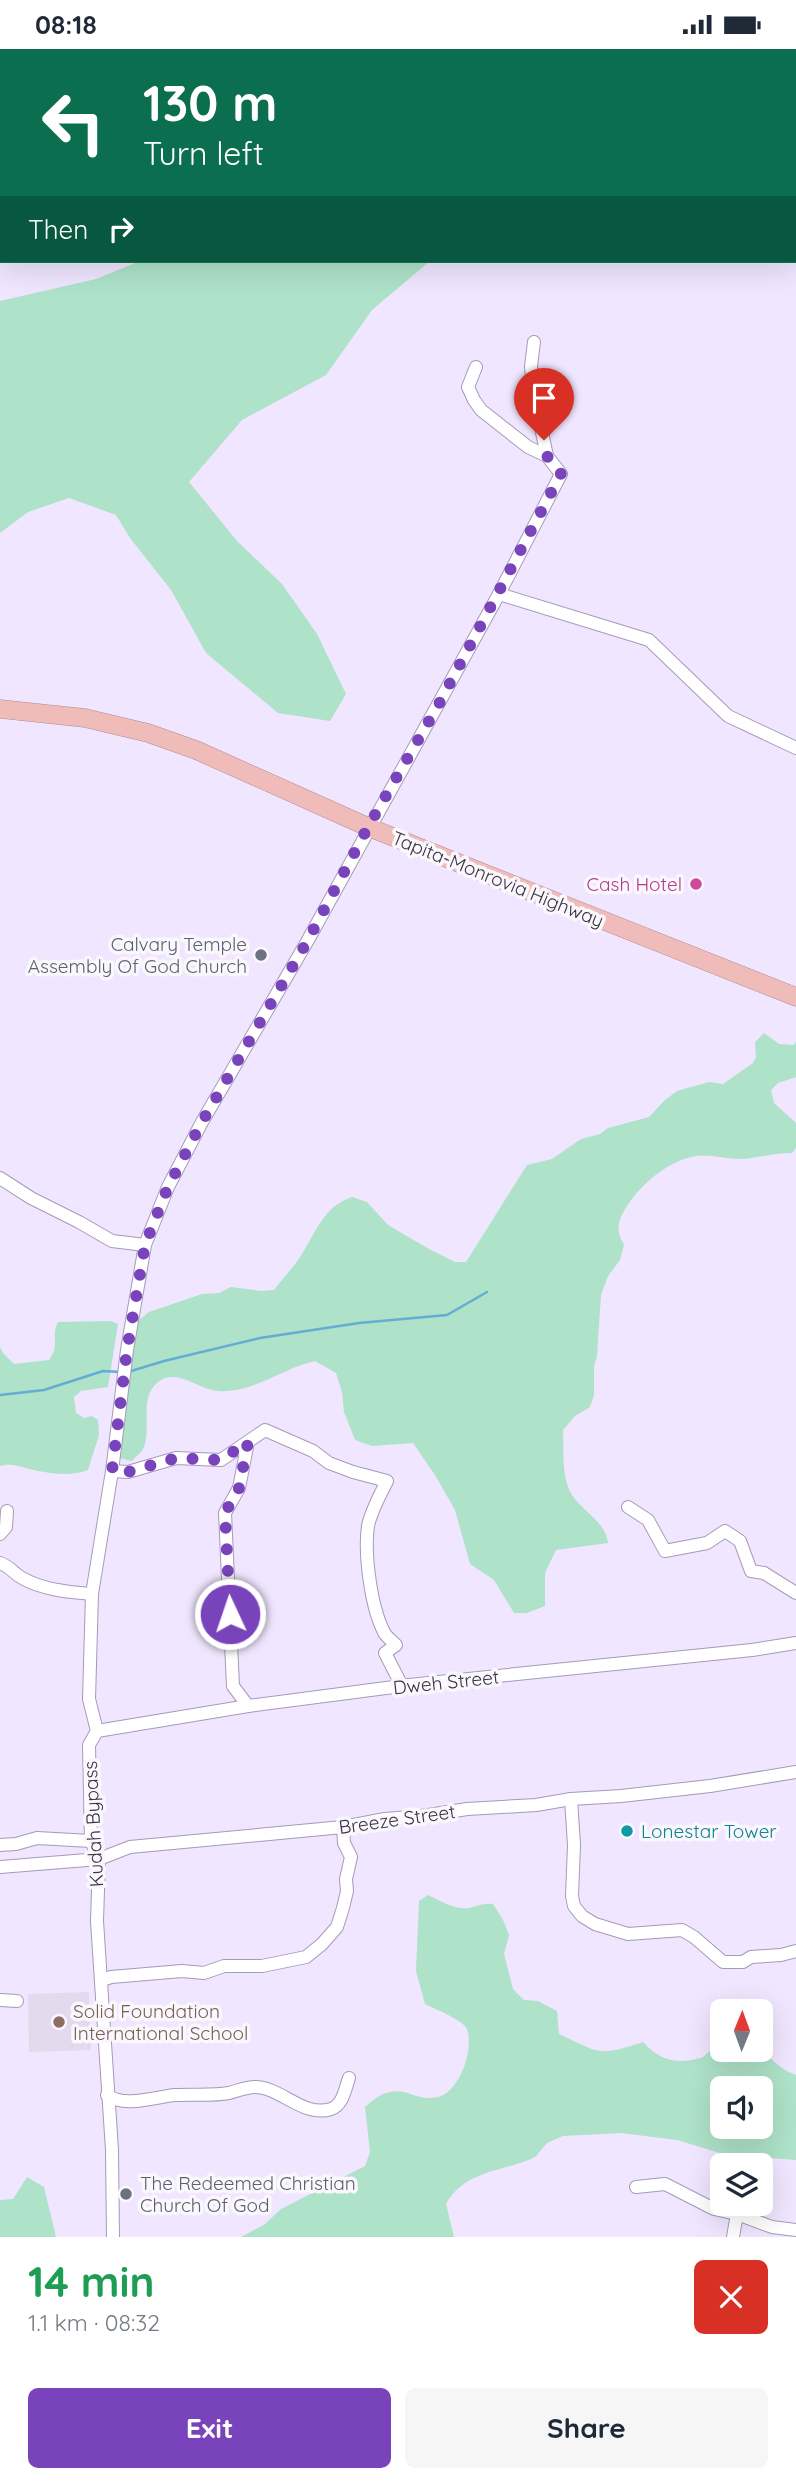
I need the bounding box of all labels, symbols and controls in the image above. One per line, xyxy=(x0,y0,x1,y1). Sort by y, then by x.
text: 08:18 xyxy=(35,8,97,41)
text: 130 m xyxy=(143,72,277,133)
icon: left xyxy=(28,77,119,168)
text: Turn left xyxy=(143,133,264,173)
icon: right xyxy=(102,210,140,248)
text: Then xyxy=(28,213,88,246)
pin xyxy=(514,368,574,440)
icon: arrive xyxy=(525,379,563,417)
street label: Tapita-Monrovia Highway xyxy=(389,825,607,933)
place label: Cash Hotel xyxy=(587,872,682,896)
marker: Cash Hotel xyxy=(688,876,704,892)
place label: Calvary Temple Assembly Of God Church xyxy=(28,932,247,978)
marker: Calvary Temple Assembly Of God Church xyxy=(253,947,269,963)
position arrow xyxy=(193,1577,267,1651)
street label: Dweh Street xyxy=(392,1664,500,1700)
street label: Kudah Bypass xyxy=(78,1760,108,1888)
street label: Breeze Street xyxy=(337,1799,457,1839)
place label: Lonestar Tower xyxy=(641,1819,777,1843)
marker: Lonestar Tower xyxy=(619,1823,635,1839)
place label: Solid Foundation International School xyxy=(73,1999,248,2045)
north arrow xyxy=(710,1999,774,2061)
map controls xyxy=(710,1999,773,2216)
marker: Solid Foundation International School xyxy=(51,2014,67,2030)
button: sound xyxy=(710,2076,773,2139)
button: layers xyxy=(710,2153,773,2216)
place label: The Redeemed Christian Church Of God xyxy=(140,2171,356,2217)
marker: The Redeemed Christian Church Of God xyxy=(118,2186,134,2202)
text: 14 min xyxy=(28,2255,154,2308)
button: close xyxy=(694,2260,768,2334)
text: 1.1 km · 08:32 xyxy=(28,2308,160,2337)
button: Exit xyxy=(28,2388,391,2468)
button: Share xyxy=(405,2388,768,2468)

